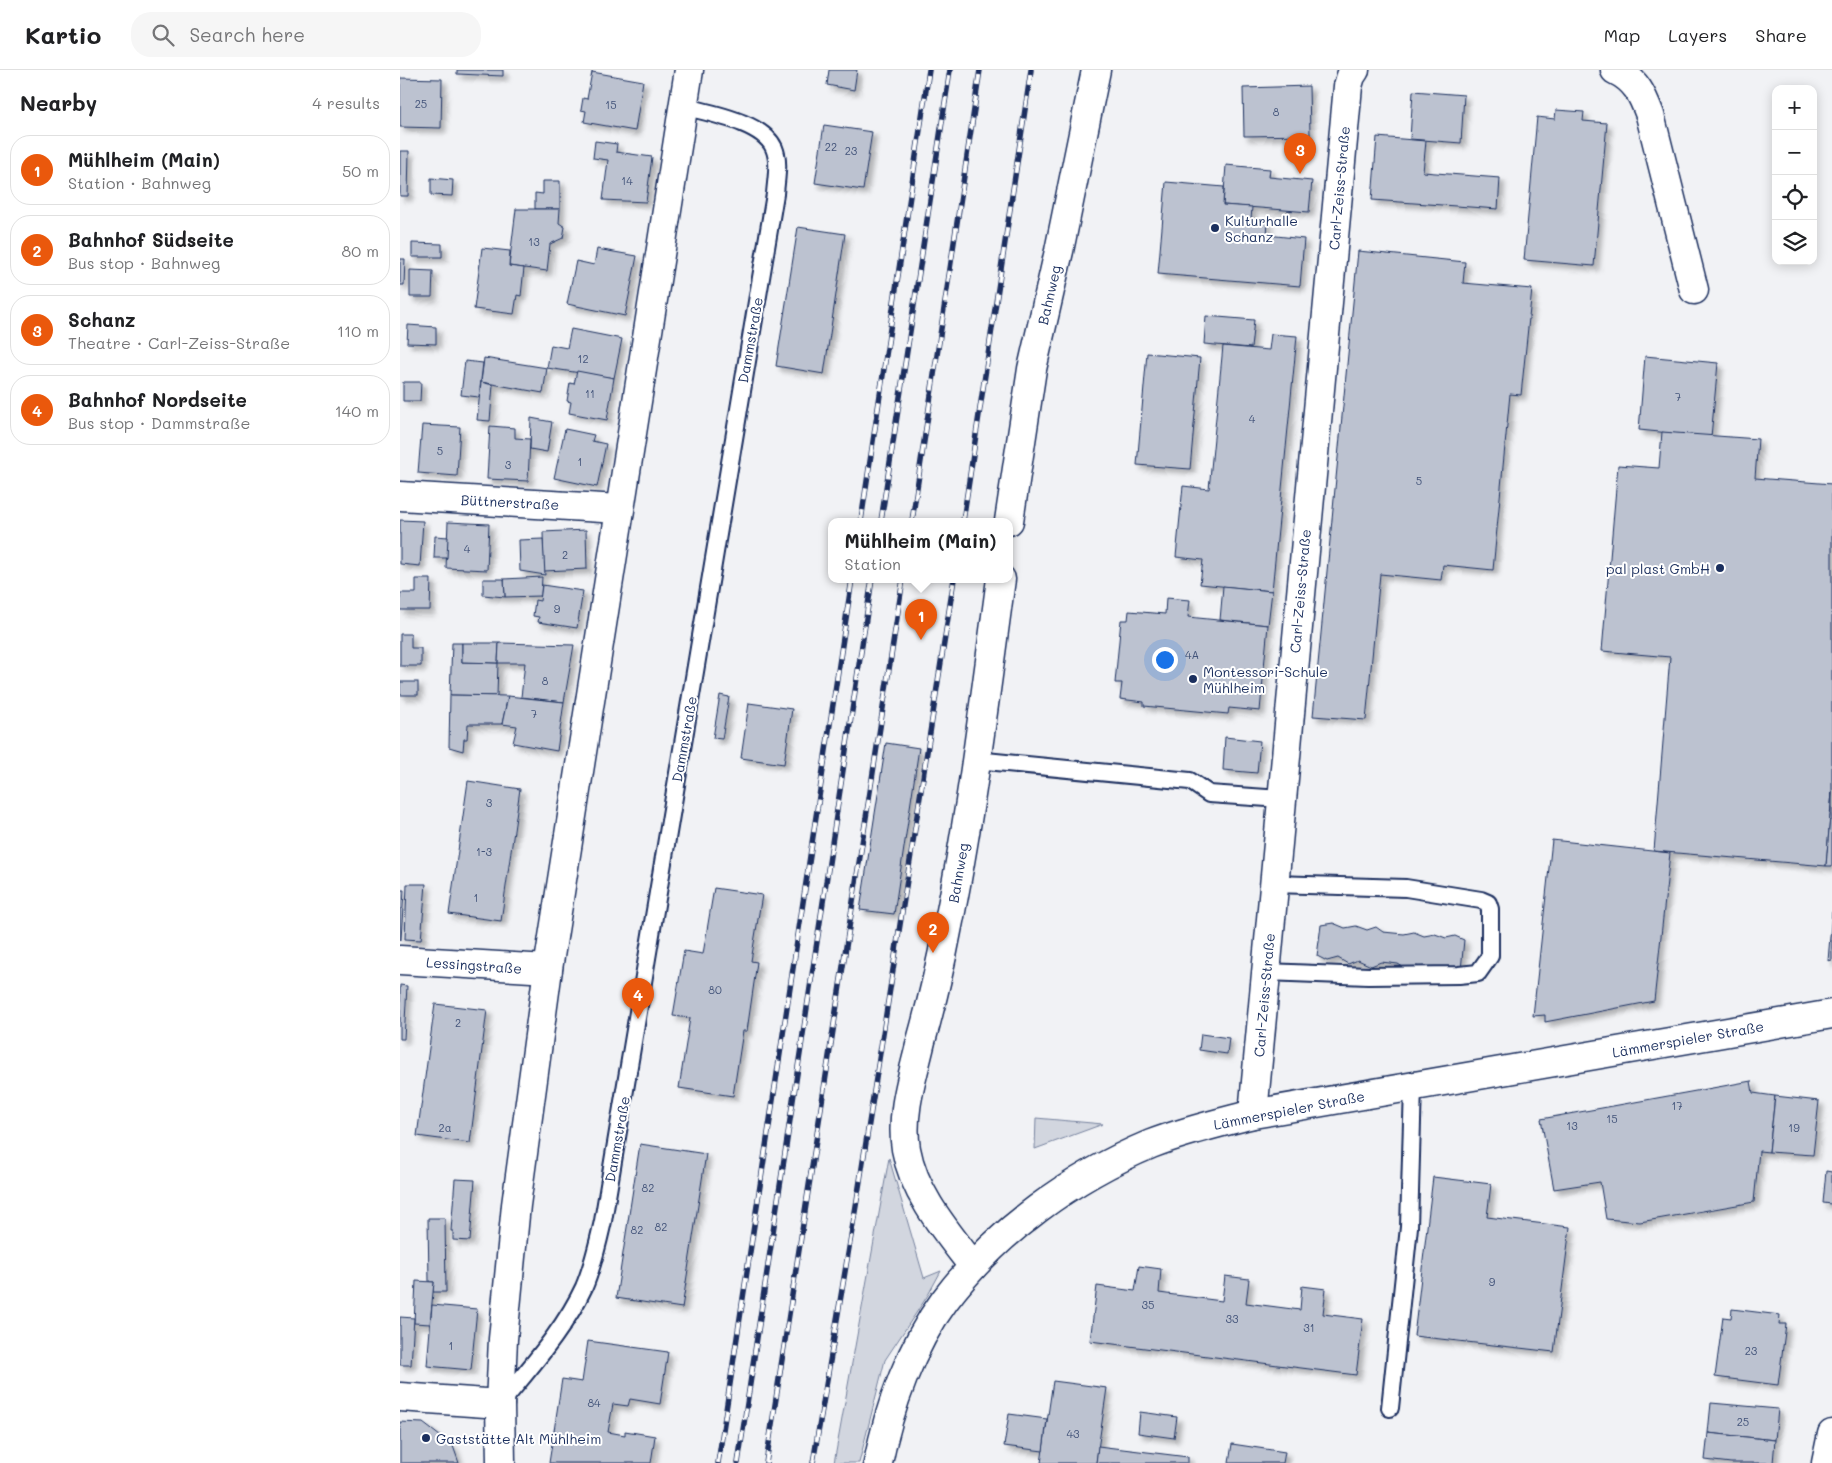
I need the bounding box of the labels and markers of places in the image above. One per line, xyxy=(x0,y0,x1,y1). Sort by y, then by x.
pin: 3 xyxy=(1284,133,1316,174)
place label: Kulturhalle Schanz xyxy=(1225,211,1298,246)
marker: Kulturhalle Schanz xyxy=(1209,222,1221,234)
place label: pal plast GmbH xyxy=(1606,559,1710,578)
marker: pal plast GmbH xyxy=(1714,562,1726,574)
pin: 1 xyxy=(905,599,937,640)
place label: Montessori-Schule Mühlheim xyxy=(1203,662,1328,697)
marker: Montessori-Schule Mühlheim xyxy=(1187,673,1199,685)
pin: 2 xyxy=(917,912,949,953)
pin: 4 xyxy=(622,978,654,1019)
place label: Gaststätte Alt Mühlheim xyxy=(436,1429,601,1448)
marker: Gaststätte Alt Mühlheim xyxy=(420,1432,432,1444)

